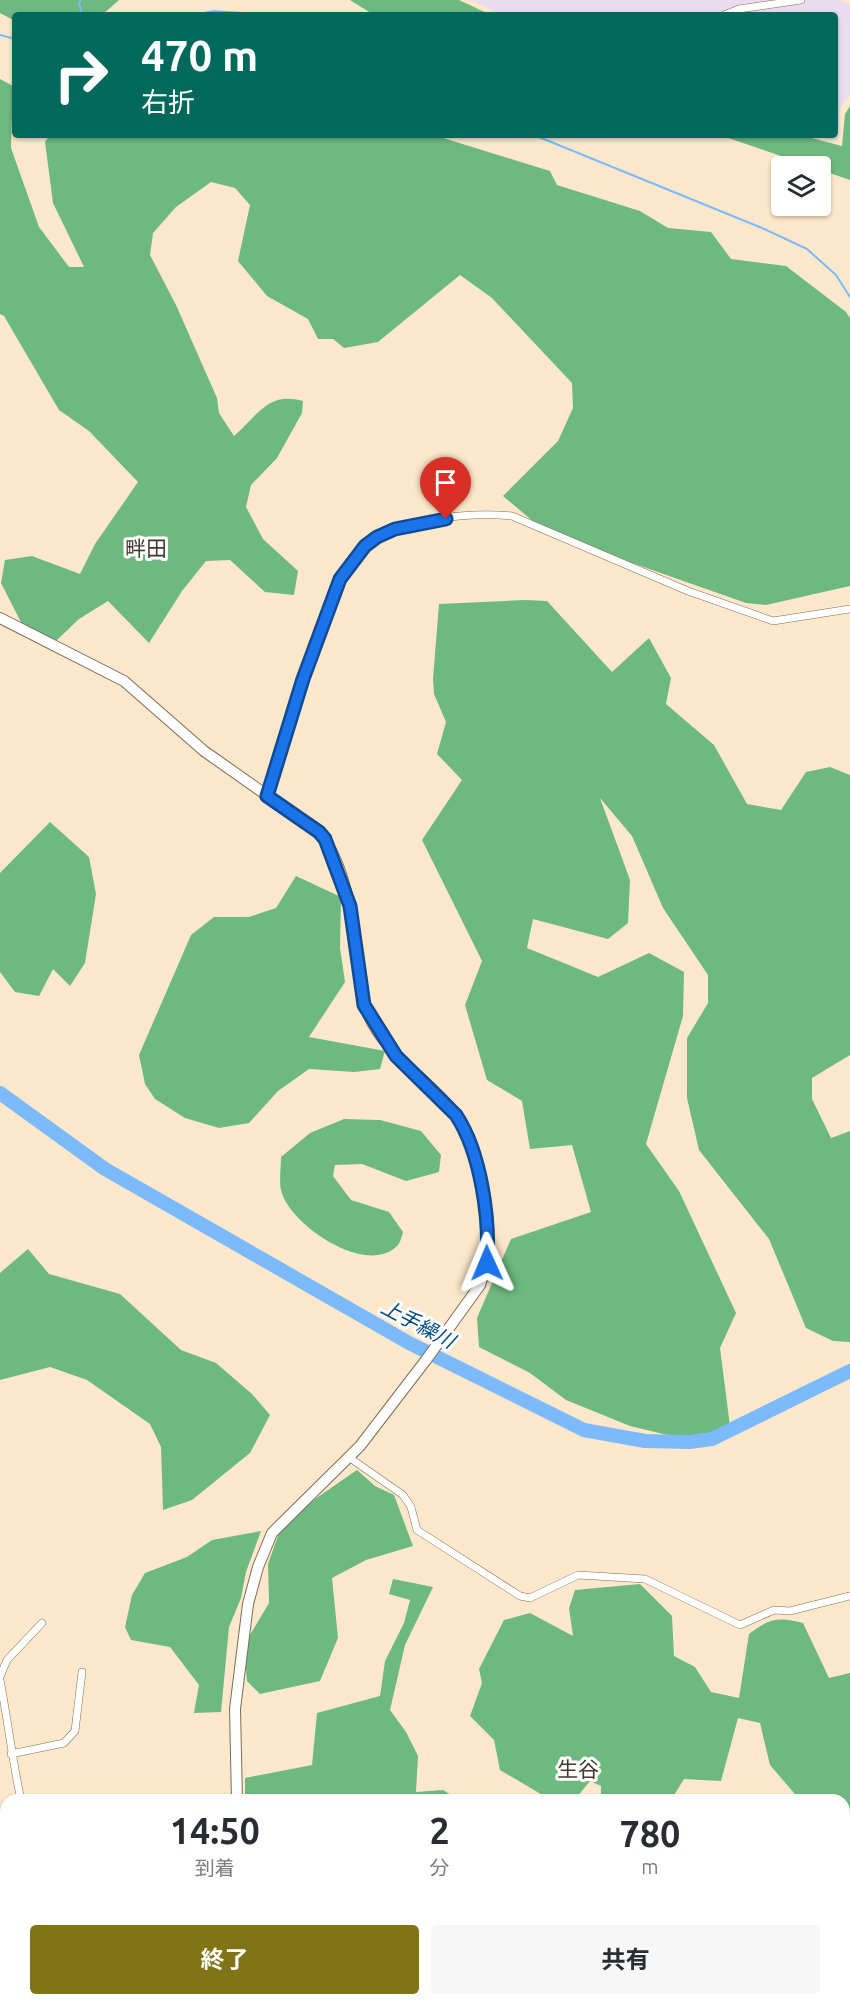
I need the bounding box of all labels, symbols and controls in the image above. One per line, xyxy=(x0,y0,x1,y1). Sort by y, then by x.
text: 470 m xyxy=(141,32,258,79)
icon: right xyxy=(42,36,120,114)
text: 右折 xyxy=(141,87,195,117)
map controls xyxy=(771,156,831,216)
button: layers xyxy=(771,156,831,216)
pin xyxy=(420,457,471,519)
icon: arrive xyxy=(429,466,462,499)
district label: 畔田 xyxy=(125,536,167,560)
position arrow xyxy=(455,1231,519,1295)
water label: 上手繰川 xyxy=(378,1295,461,1353)
district label: 生谷 xyxy=(557,1757,599,1781)
text: 14:50 xyxy=(170,1810,260,1851)
text: 2 xyxy=(429,1810,450,1851)
text: 780 xyxy=(619,1813,680,1854)
text: m xyxy=(641,1855,659,1878)
text: 到着 xyxy=(195,1856,235,1879)
text: 分 xyxy=(430,1856,450,1879)
button: 終了 xyxy=(30,1925,419,1994)
button: 共有 xyxy=(431,1925,820,1994)

